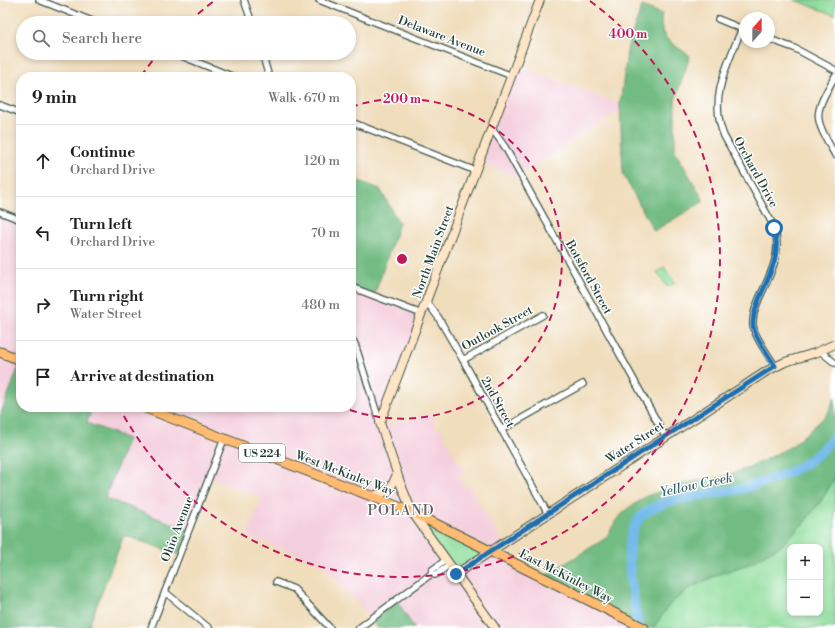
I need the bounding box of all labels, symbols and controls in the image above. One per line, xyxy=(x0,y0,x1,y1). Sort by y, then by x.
north arrow xyxy=(739,12,775,48)
street label: Delaware Avenue xyxy=(396,13,488,60)
search box xyxy=(16,16,356,60)
icon: search xyxy=(30,27,52,49)
text: 400 m xyxy=(609,27,647,42)
text: Search here xyxy=(62,29,142,48)
text: 9 min xyxy=(32,87,77,109)
text: Walk · 670 m xyxy=(268,90,340,106)
text: 200 m xyxy=(383,92,421,107)
street label: Orchard Drive xyxy=(730,134,781,210)
text: Continue xyxy=(70,143,135,162)
icon: ahead xyxy=(32,150,54,172)
text: 120 m xyxy=(304,153,340,169)
text: Orchard Drive xyxy=(70,162,155,178)
street label: North Main Street xyxy=(410,203,458,301)
text: Turn left xyxy=(70,215,132,234)
route start xyxy=(765,219,783,237)
icon: left xyxy=(32,222,54,244)
text: 70 m xyxy=(311,225,340,241)
text: Orchard Drive xyxy=(70,234,155,250)
street label: Botsford Street xyxy=(562,237,615,318)
centre of rings xyxy=(395,252,409,266)
text: Turn right xyxy=(70,287,144,306)
icon: right xyxy=(32,294,54,316)
text: 480 m xyxy=(302,297,340,313)
street label: Outlook Street xyxy=(459,302,536,354)
text: Water Street xyxy=(70,306,142,322)
icon: arrive xyxy=(32,366,54,388)
text: Arrive at destination xyxy=(70,367,214,386)
street label: 2nd Street xyxy=(477,374,518,431)
street label: Water Street xyxy=(602,418,668,467)
road number: US 224 xyxy=(239,444,285,462)
street label: West McKinley Way xyxy=(292,447,396,499)
water label: Yellow Creek xyxy=(658,469,734,500)
street label: Ohio Avenue xyxy=(158,494,197,564)
district label: POLAND xyxy=(367,502,435,520)
map controls xyxy=(787,544,823,616)
button: + xyxy=(787,544,823,580)
street label: East McKinley Way xyxy=(517,546,615,607)
route end xyxy=(447,565,465,583)
button: − xyxy=(787,580,823,616)

